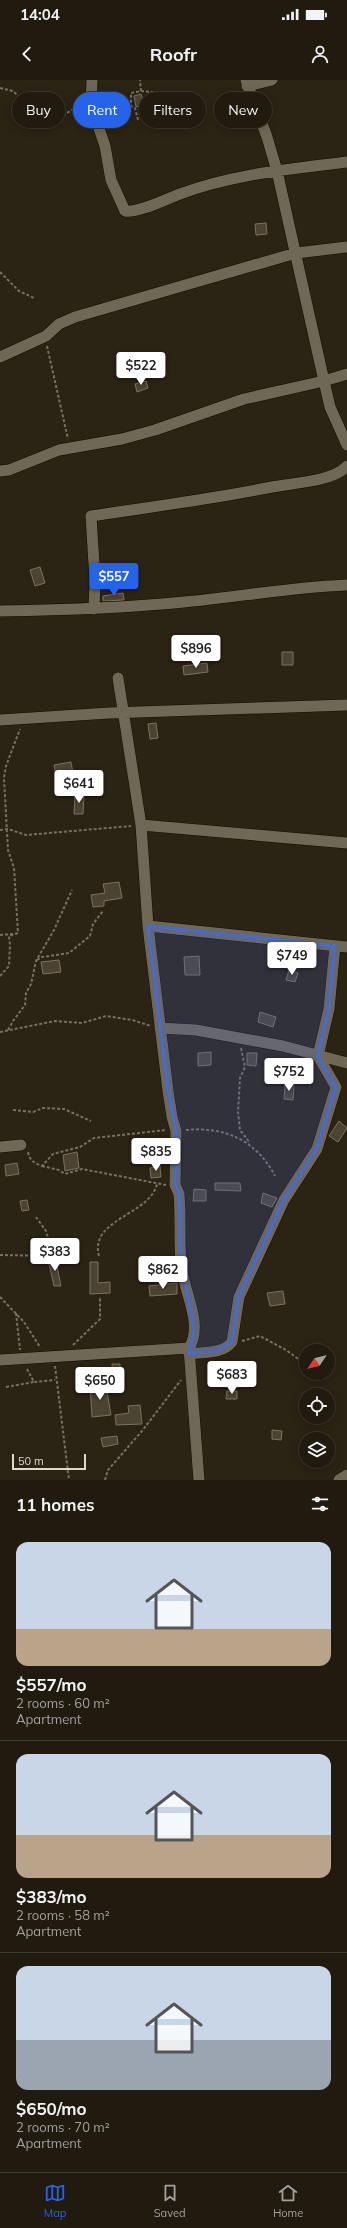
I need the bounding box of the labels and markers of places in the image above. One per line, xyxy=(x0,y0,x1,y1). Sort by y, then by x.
pin: $522 xyxy=(117,352,165,386)
pin: $557 xyxy=(90,563,138,597)
pin: $896 xyxy=(172,635,220,669)
pin: $641 xyxy=(55,770,103,804)
pin: $749 xyxy=(268,942,316,976)
pin: $752 xyxy=(265,1058,313,1092)
pin: $835 xyxy=(132,1138,180,1172)
pin: $383 xyxy=(31,1238,79,1272)
pin: $862 xyxy=(139,1256,187,1290)
pin: $683 xyxy=(208,1361,256,1395)
pin: $650 xyxy=(76,1367,124,1401)

